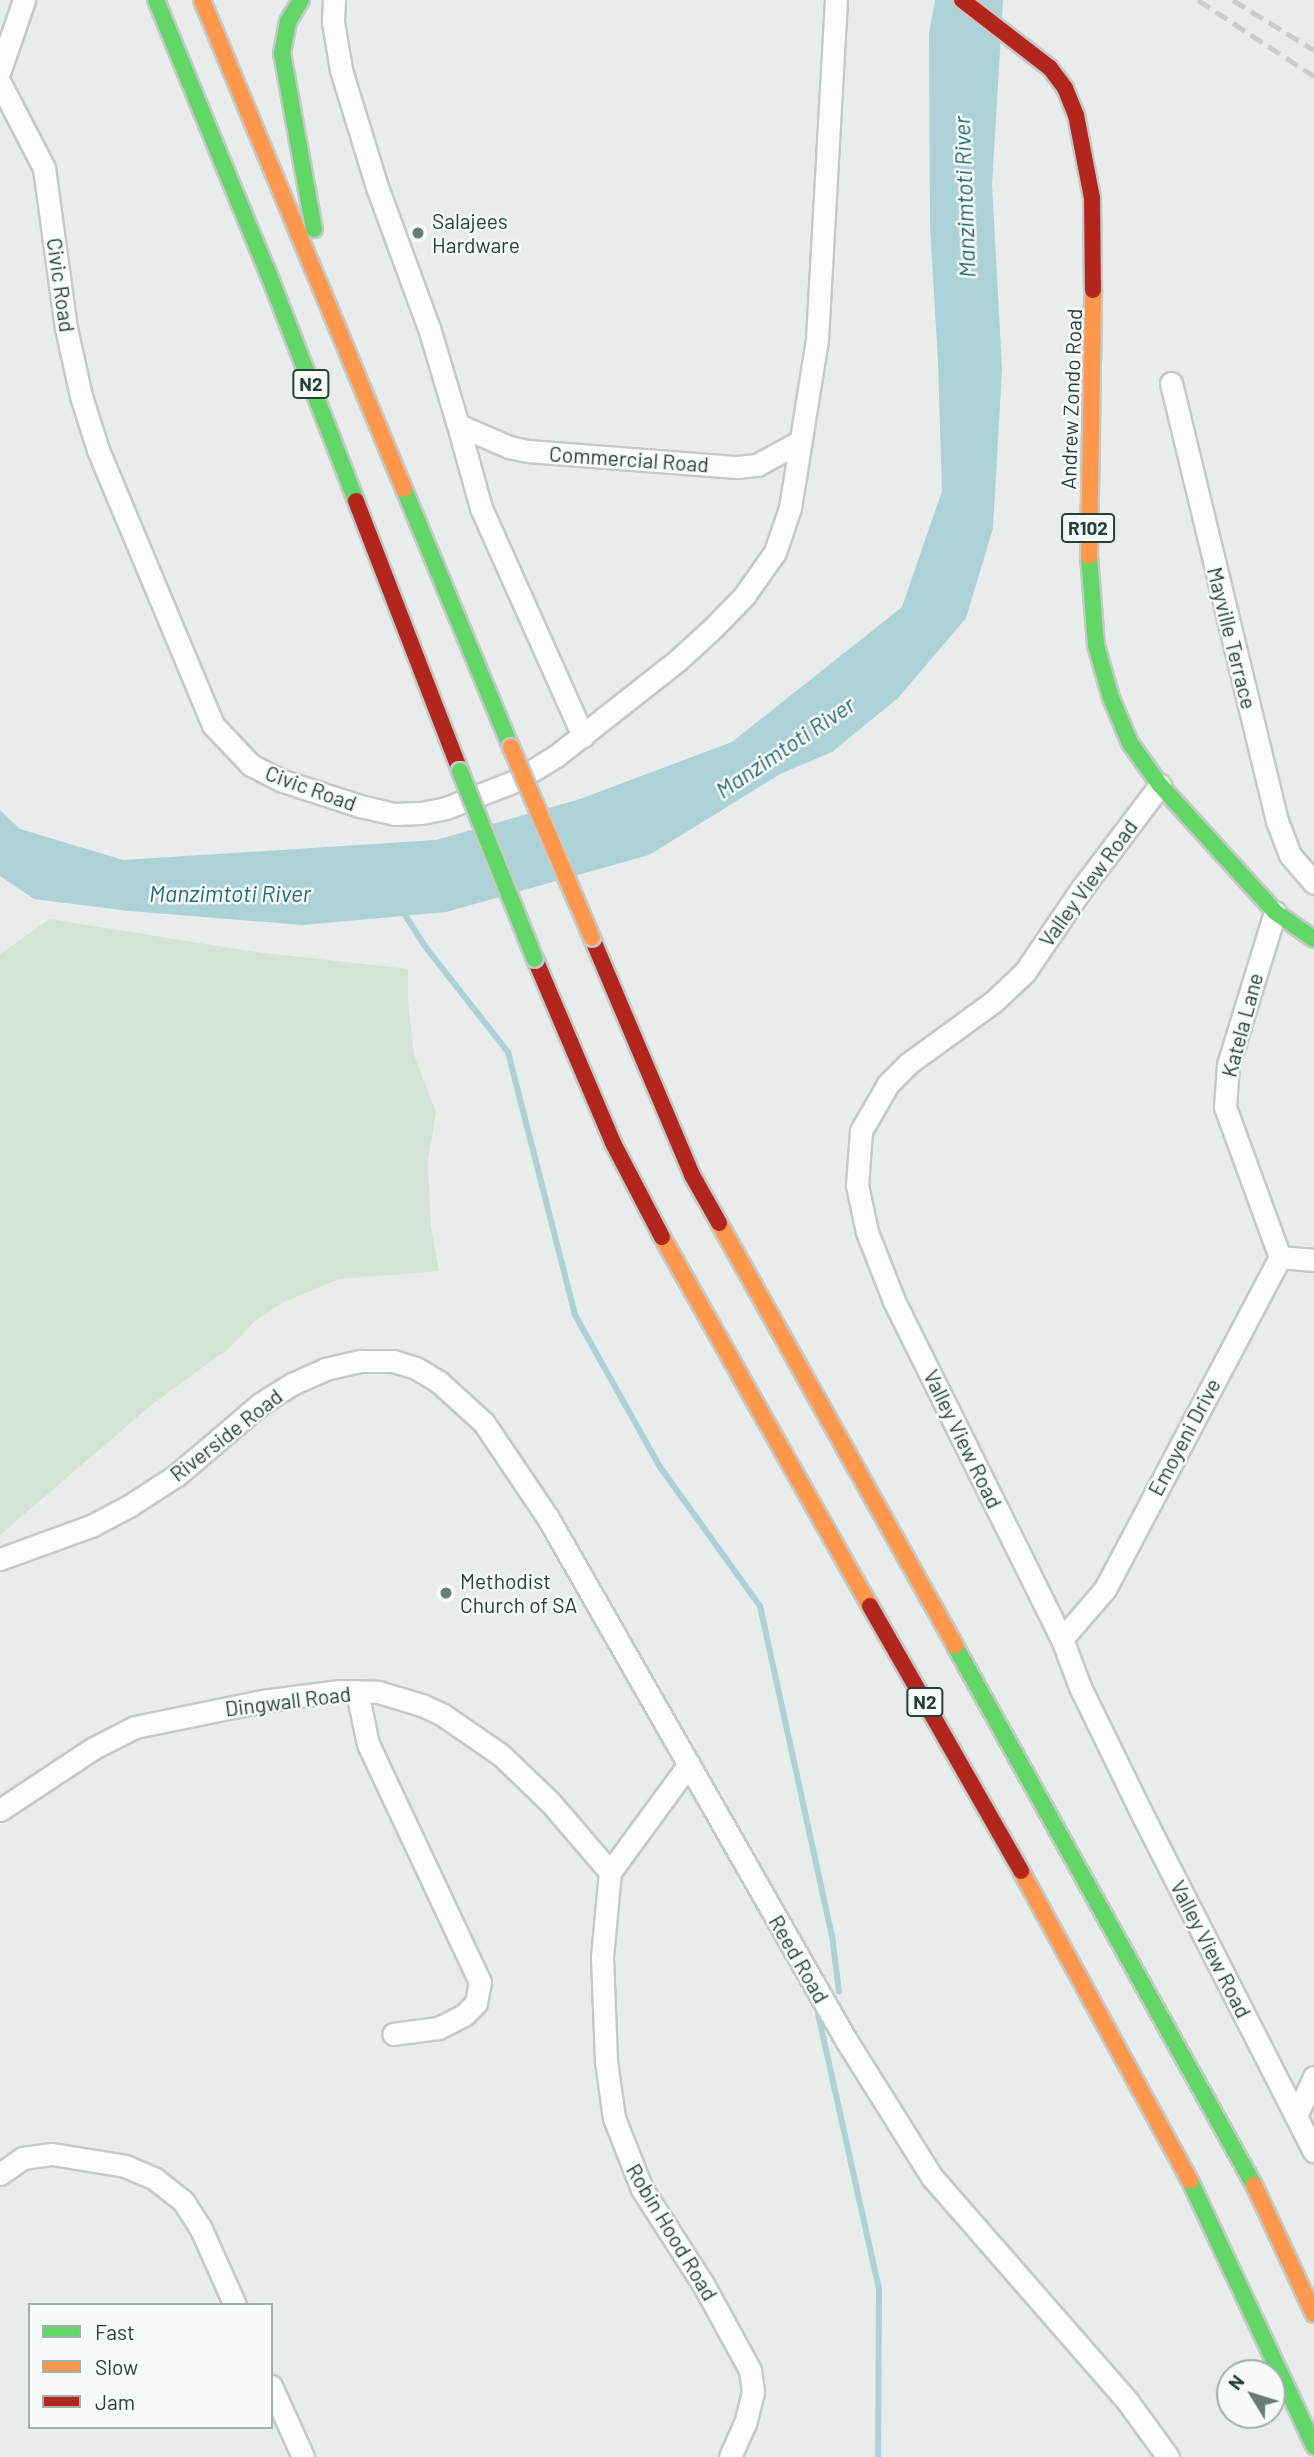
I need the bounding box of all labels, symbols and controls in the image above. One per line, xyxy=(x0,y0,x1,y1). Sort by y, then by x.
water label: Manzimtoti River xyxy=(947,116,981,278)
place label: Salajees Hardware xyxy=(432,208,520,258)
marker: Salajees Hardware xyxy=(410,225,426,241)
street label: Civic Road xyxy=(42,236,80,334)
street label: Andrew Zondo Road xyxy=(1055,308,1087,490)
road number: N2 xyxy=(292,368,330,400)
street label: Commercial Road xyxy=(548,441,710,477)
road number: R102 xyxy=(1060,512,1116,544)
street label: Mayville Terrace xyxy=(1202,564,1262,712)
water label: Manzimtoti River xyxy=(710,690,860,804)
street label: Civic Road xyxy=(262,760,360,816)
street label: Valley View Road xyxy=(1033,815,1143,951)
water label: Manzimtoti River xyxy=(149,879,311,907)
street label: Katela Lane xyxy=(1216,970,1268,1080)
street label: Valley View Road xyxy=(919,1366,1007,1512)
street label: Emoyeni Drive xyxy=(1143,1374,1225,1500)
street label: Riverside Road xyxy=(165,1383,287,1487)
place label: Methodist Church of SA xyxy=(460,1568,577,1618)
marker: Methodist Church of SA xyxy=(438,1585,454,1601)
street label: Dingwall Road xyxy=(224,1681,352,1721)
road number: N2 xyxy=(906,1686,944,1718)
street label: Valley View Road xyxy=(1166,1876,1256,2022)
street label: Reed Road xyxy=(764,1911,834,2007)
street label: Robin Hood Road xyxy=(621,2159,723,2305)
legend xyxy=(28,2303,273,2429)
text: Fast xyxy=(95,2319,135,2344)
text: Slow xyxy=(95,2354,138,2379)
north arrow xyxy=(1216,2359,1286,2429)
text: N xyxy=(1223,2370,1249,2394)
text: Jam xyxy=(95,2389,135,2414)

